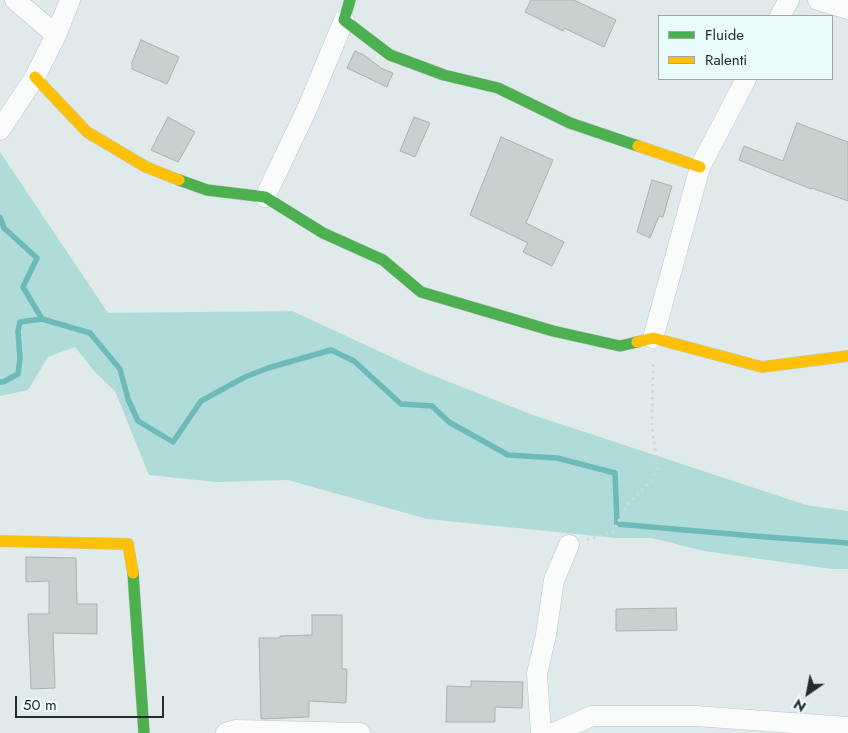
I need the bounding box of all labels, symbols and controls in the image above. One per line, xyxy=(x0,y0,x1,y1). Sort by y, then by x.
legend xyxy=(658,15,833,80)
text: Fluide xyxy=(705,24,744,46)
text: Ralenti xyxy=(705,49,747,71)
north arrow xyxy=(783,668,833,718)
scale bar xyxy=(18,686,166,718)
text: 50 m xyxy=(23,694,57,716)
text: N xyxy=(790,694,810,717)

